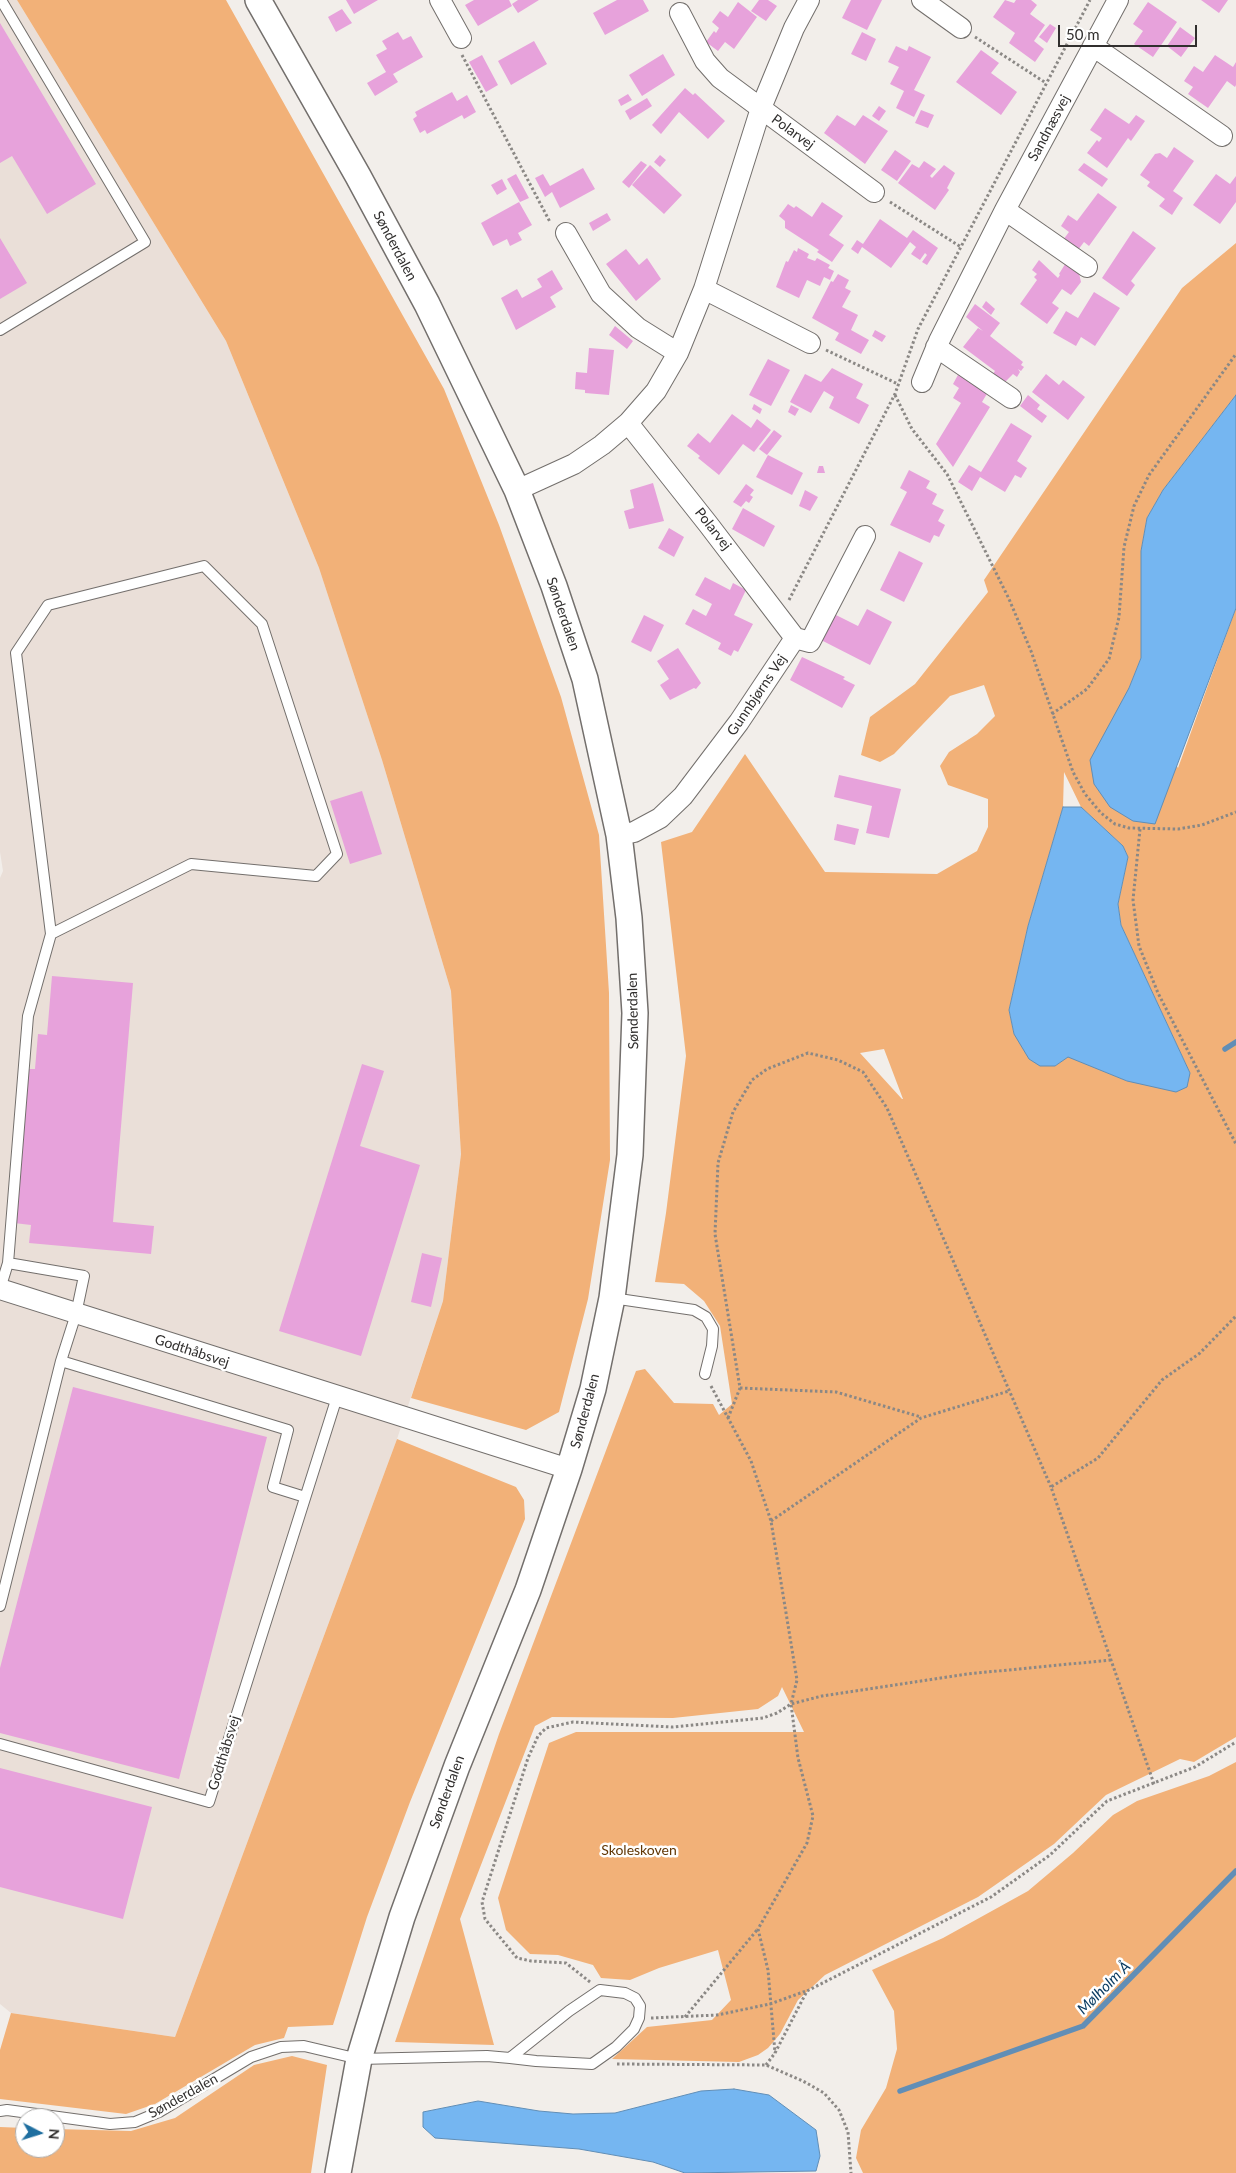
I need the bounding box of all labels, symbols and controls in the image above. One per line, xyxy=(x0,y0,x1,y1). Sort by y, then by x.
scale bar xyxy=(1061,15,1200,47)
text: 50 m xyxy=(1066,25,1100,43)
street label: Sandnæsvej xyxy=(1024,92,1074,164)
street label: Polarvej xyxy=(768,111,818,153)
street label: Sønderdalen xyxy=(370,208,420,284)
street label: Polarvej xyxy=(691,504,735,554)
street label: Sønderdalen xyxy=(543,575,583,653)
street label: Gunnbjørns Vej xyxy=(724,651,790,739)
street label: Sønderdalen xyxy=(624,973,642,1049)
street label: Godthåbsvej xyxy=(153,1331,231,1371)
street label: Sønderdalen xyxy=(567,1372,603,1450)
street label: Godthåbsvej xyxy=(205,1714,243,1792)
street label: Sønderdalen xyxy=(426,1753,468,1831)
park label: Skoleskoven xyxy=(601,1842,677,1858)
water label: Mølholm Å xyxy=(1074,1958,1134,2018)
street label: Sønderdalen xyxy=(145,2070,221,2122)
north arrow xyxy=(15,2108,65,2158)
text: N xyxy=(46,2128,63,2140)

